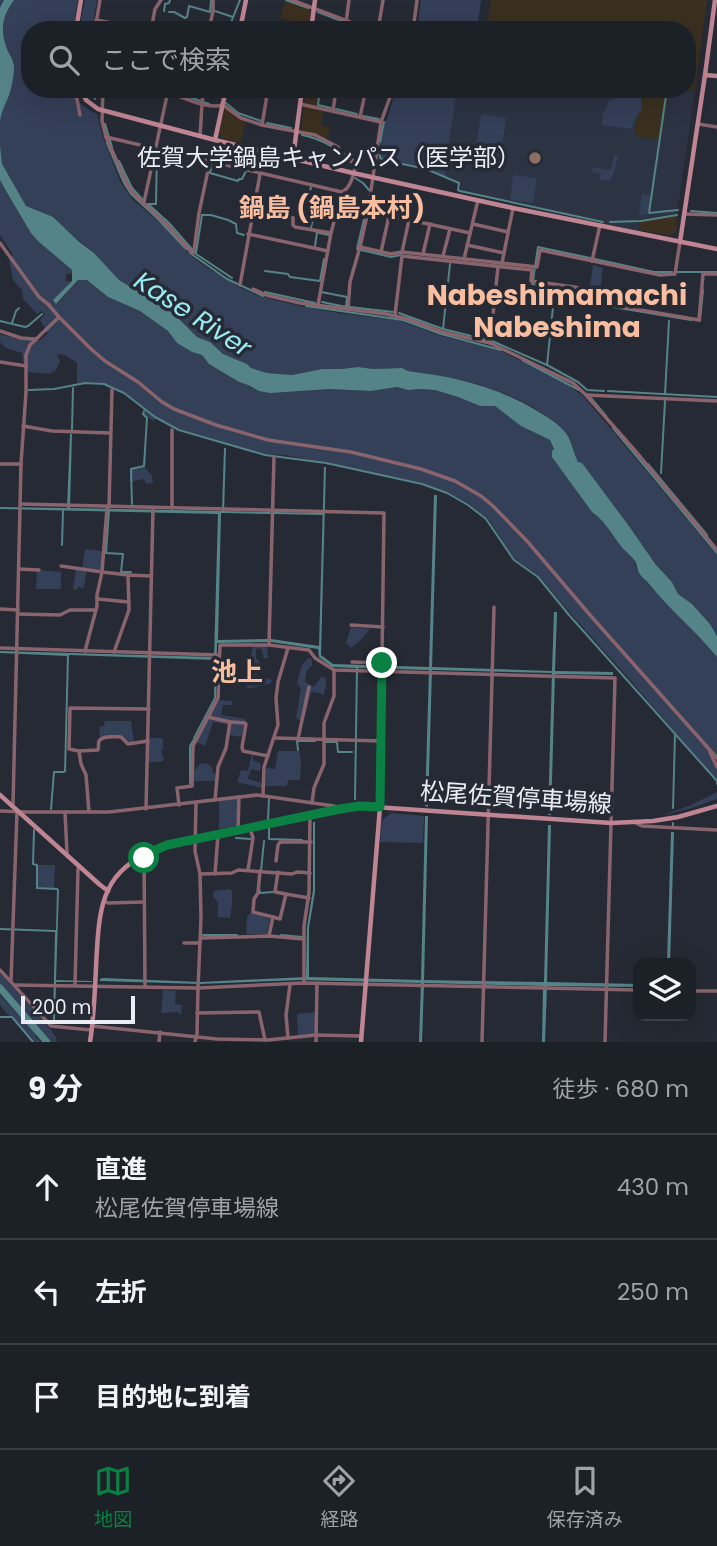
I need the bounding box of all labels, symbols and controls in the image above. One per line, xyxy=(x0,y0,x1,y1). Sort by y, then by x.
search box xyxy=(21,21,696,98)
icon: search xyxy=(45,41,83,79)
text: ここで検索 xyxy=(101,42,231,78)
place label: 佐賀大学鍋島キャンパス（医学部） xyxy=(137,141,521,174)
marker: 佐賀大学鍋島キャンパス（医学部） xyxy=(527,150,543,166)
district label: 鍋島 (鍋島本村) xyxy=(239,190,425,226)
water label: Kase River xyxy=(127,263,260,366)
district label: Nabeshimamachi Nabeshima xyxy=(427,276,687,347)
route end xyxy=(366,647,397,678)
district label: 池上 xyxy=(211,654,263,690)
street label: 松尾佐賀停車場線 xyxy=(419,774,613,821)
route start xyxy=(128,842,159,873)
map controls xyxy=(633,958,696,1021)
button: layers xyxy=(633,958,696,1021)
scale bar xyxy=(21,993,135,1025)
text: 200 m xyxy=(32,994,91,1021)
text: 9 分 xyxy=(28,1067,83,1110)
text: 徒歩 · 680 m xyxy=(552,1073,689,1105)
text: 直進 xyxy=(95,1151,147,1187)
icon: ahead xyxy=(28,1168,66,1206)
text: 430 m xyxy=(617,1171,689,1203)
text: 松尾佐賀停車場線 xyxy=(95,1192,279,1224)
icon: left xyxy=(28,1273,66,1311)
text: 左折 xyxy=(95,1274,147,1310)
text: 250 m xyxy=(617,1276,689,1308)
icon: arrive xyxy=(28,1378,66,1416)
text: 目的地に到着 xyxy=(95,1379,251,1415)
tab: 地図 xyxy=(94,1462,132,1534)
tab: 経路 xyxy=(320,1462,359,1534)
tab: 保存済み xyxy=(547,1462,623,1534)

